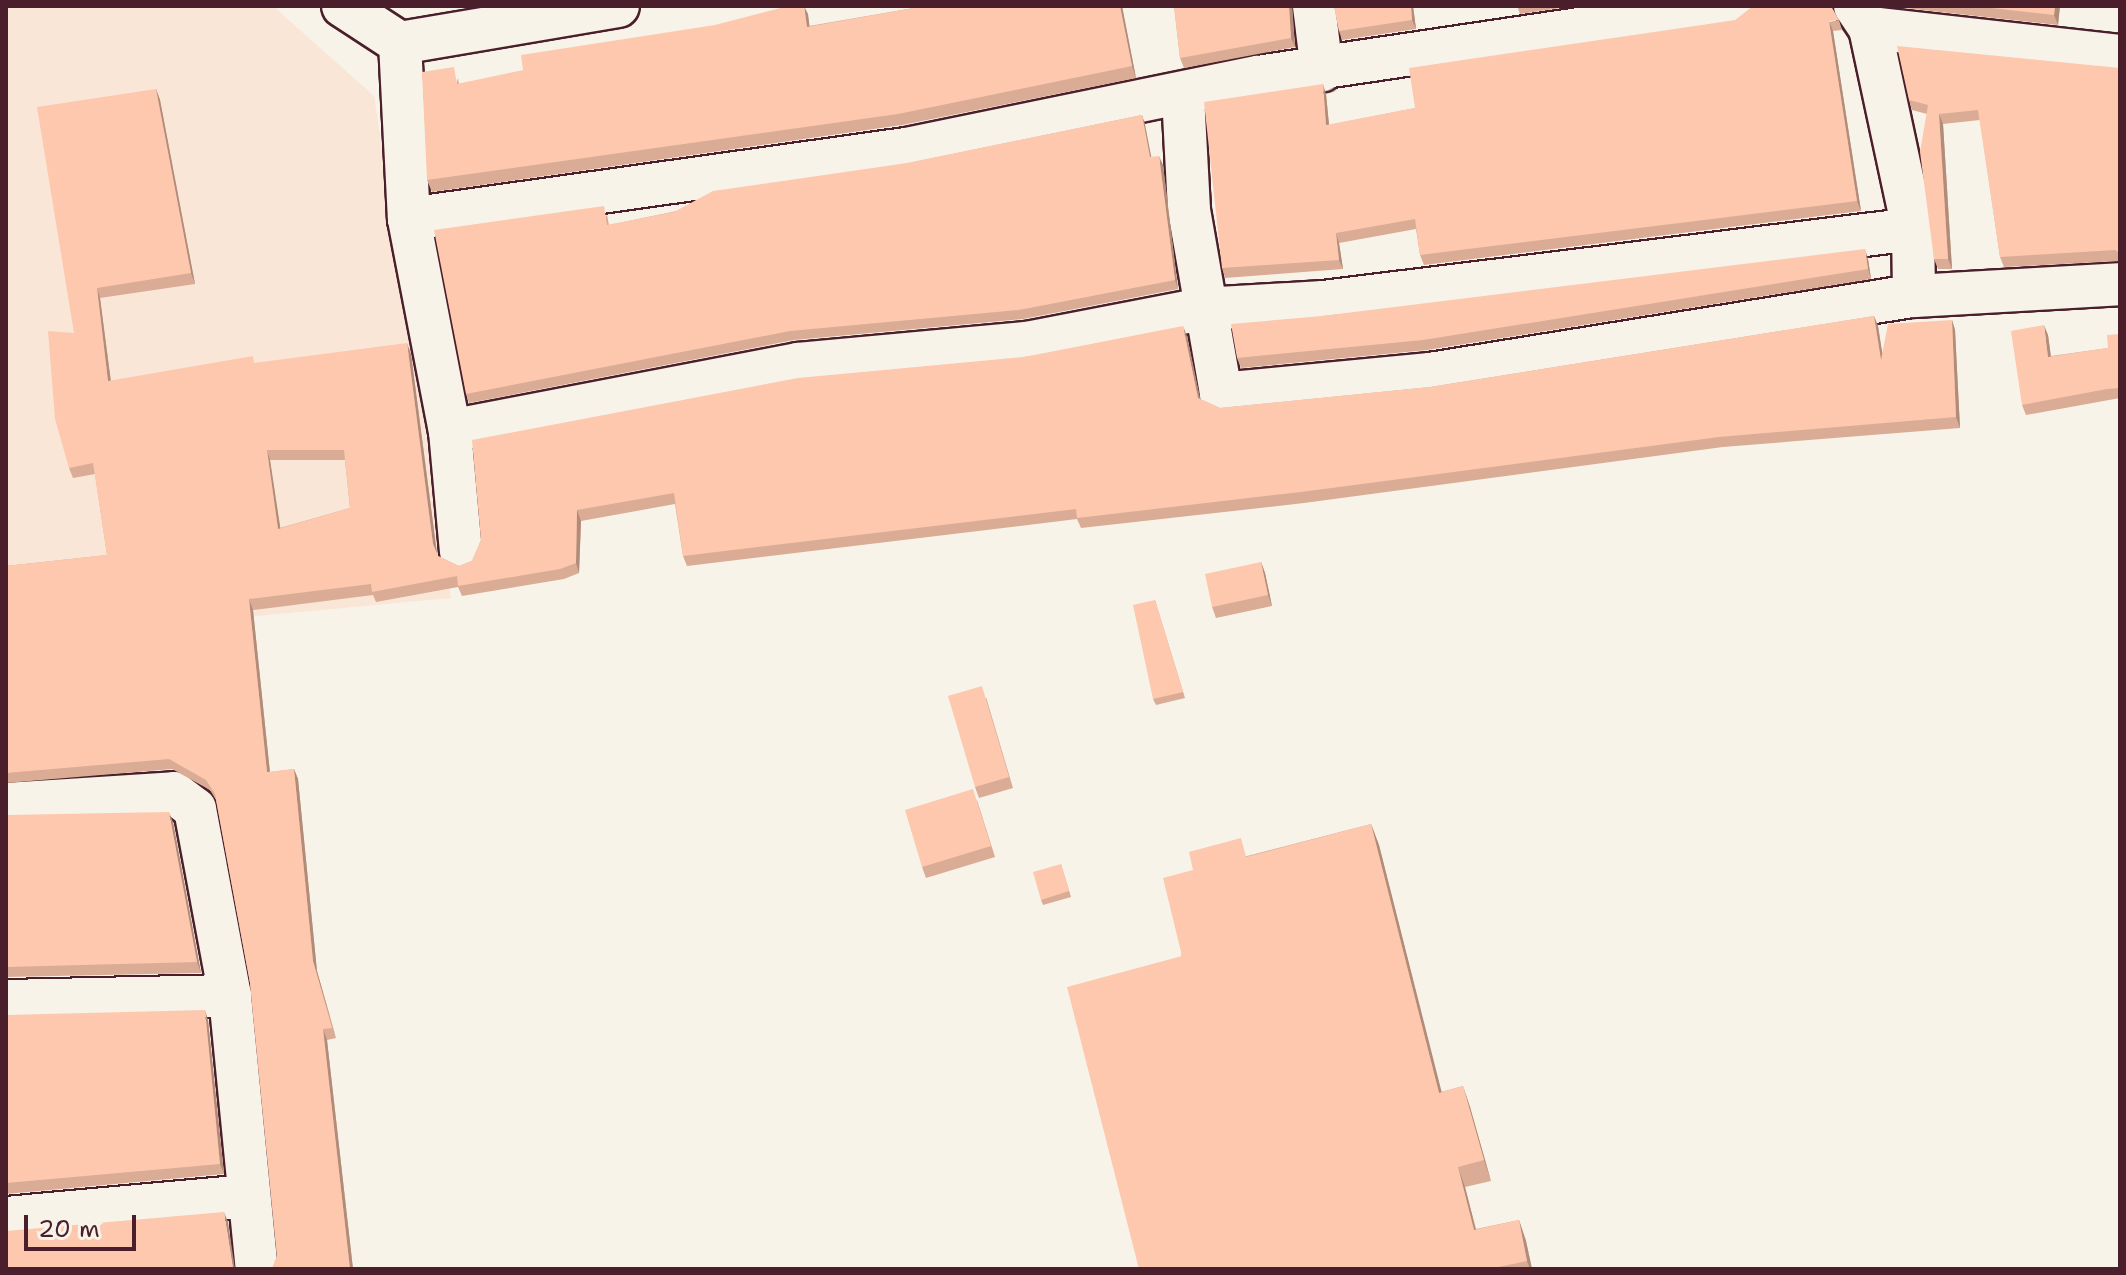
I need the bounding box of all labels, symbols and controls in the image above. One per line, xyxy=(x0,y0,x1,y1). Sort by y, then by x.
scale bar xyxy=(28,1199,140,1249)
text: 20 m xyxy=(38,1213,100,1245)

